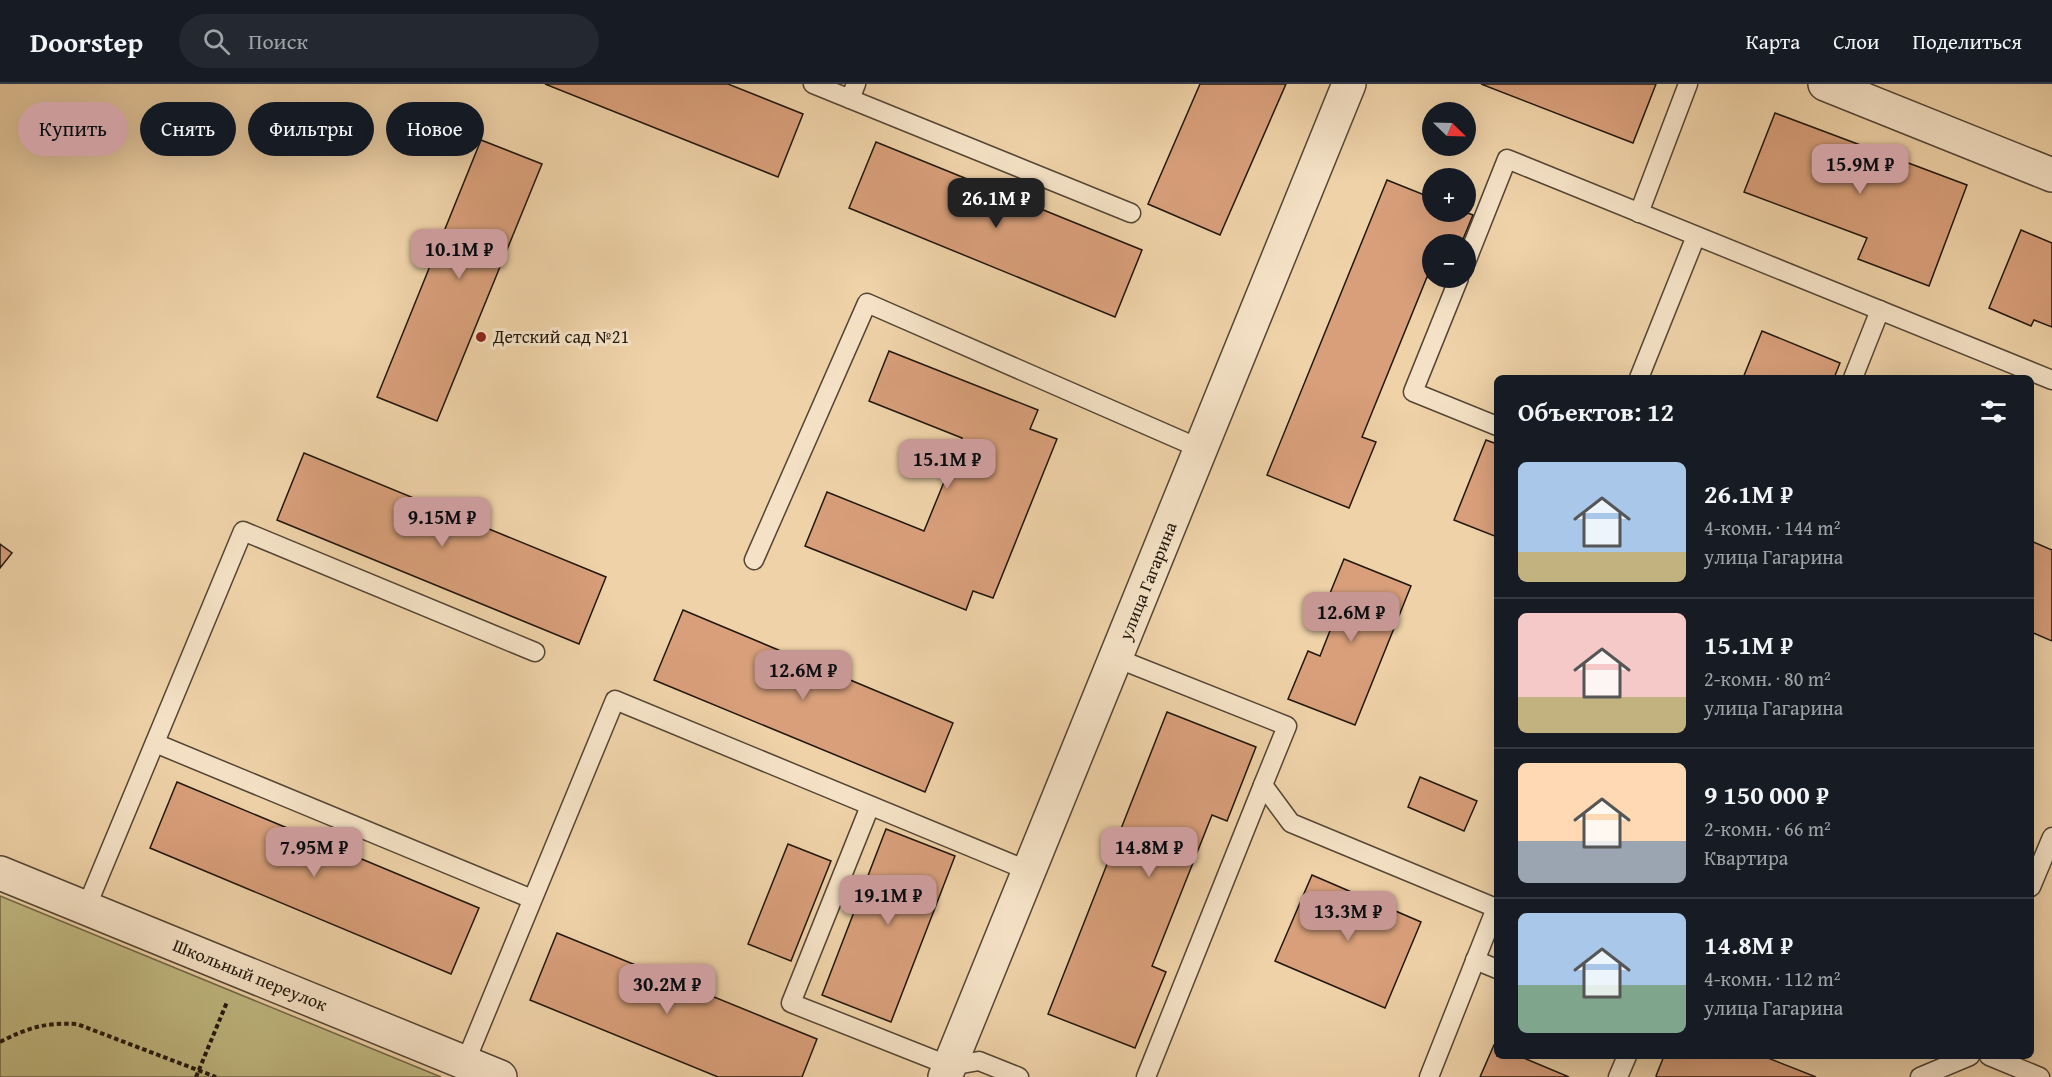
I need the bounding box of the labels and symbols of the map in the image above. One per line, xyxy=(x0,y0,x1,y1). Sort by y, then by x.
north arrow xyxy=(1422,102,1476,156)
pin: 15.9M ₽ xyxy=(1805,144,1915,195)
pin: 26.1M ₽ xyxy=(941,178,1051,229)
pin: 10.1M ₽ xyxy=(404,229,514,280)
place label: Детский cад №21 xyxy=(492,323,629,350)
marker: Детский cад №21 xyxy=(474,330,488,344)
pin: 15.1M ₽ xyxy=(892,439,1002,490)
pin: 9.15M ₽ xyxy=(387,497,497,548)
street label: улица Гагарина xyxy=(1111,517,1184,645)
pin: 12.6M ₽ xyxy=(1296,592,1406,643)
pin: 12.6M ₽ xyxy=(748,650,858,701)
pin: 7.95M ₽ xyxy=(259,827,369,878)
pin: 14.8M ₽ xyxy=(1094,827,1204,878)
pin: 19.1M ₽ xyxy=(833,875,943,926)
pin: 13.3M ₽ xyxy=(1293,891,1403,942)
street label: Школьный переулок xyxy=(169,931,332,1018)
pin: 30.2M ₽ xyxy=(612,964,722,1015)

